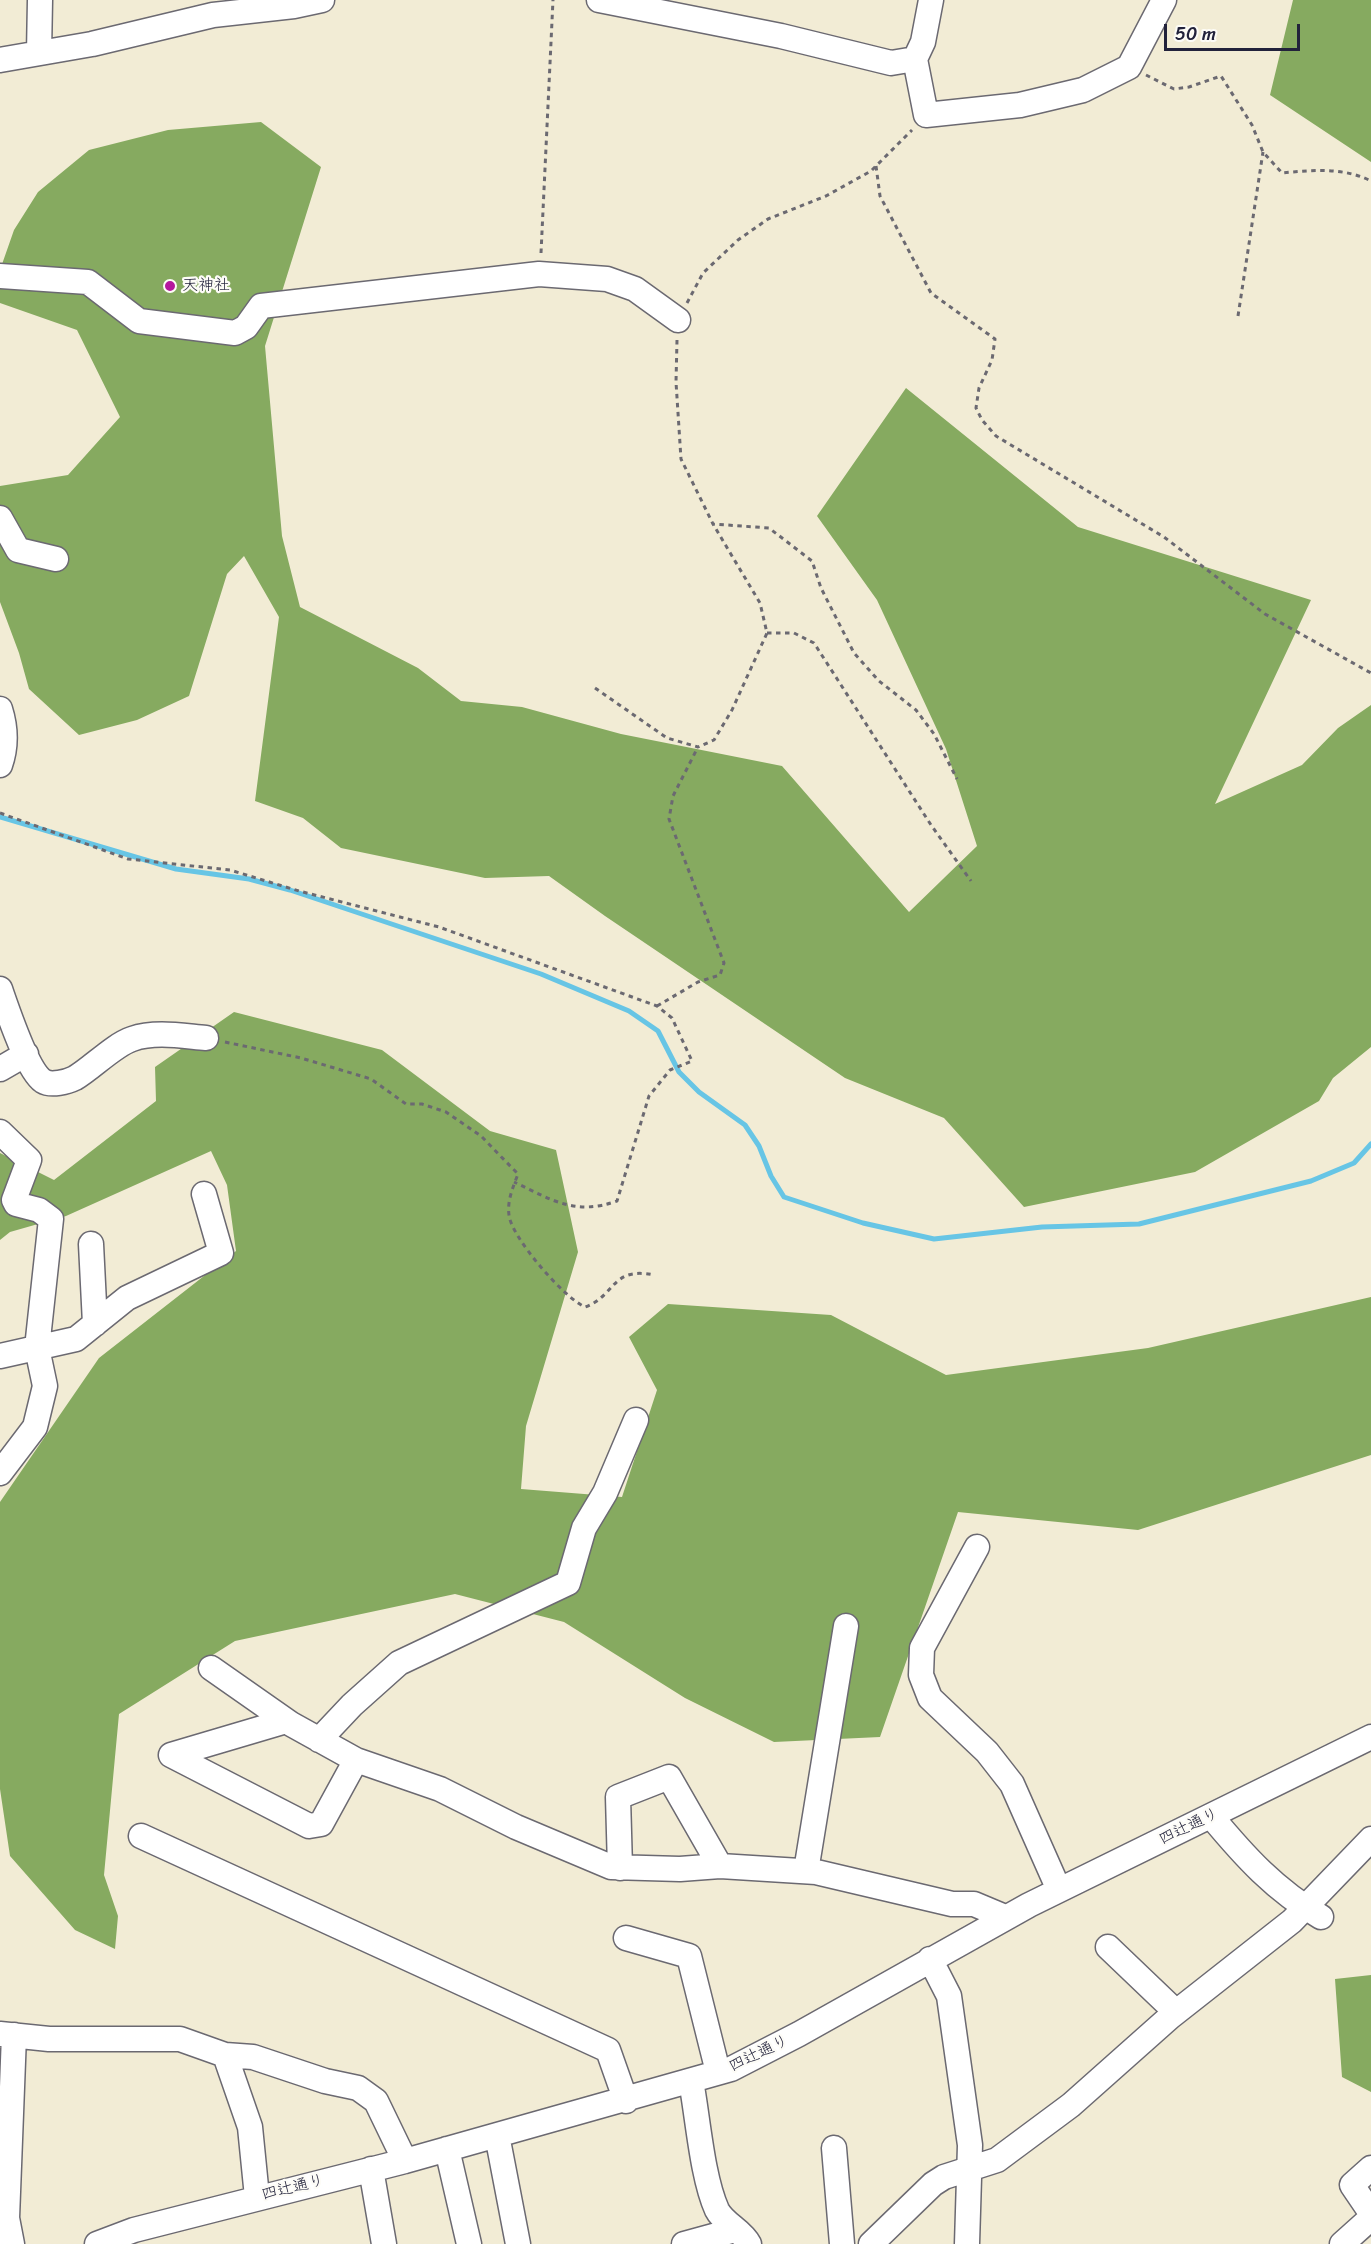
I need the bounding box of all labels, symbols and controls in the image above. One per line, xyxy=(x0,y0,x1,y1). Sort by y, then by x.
scale bar xyxy=(1167,12,1304,50)
text: 50 m xyxy=(1175,18,1216,50)
place label: 天神社 xyxy=(182,276,230,296)
marker: 天神社 xyxy=(163,279,177,293)
street label: 四辻通り xyxy=(1156,1804,1222,1850)
street label: 四辻通り xyxy=(726,2031,792,2077)
street label: 四辻通り xyxy=(260,2171,326,2205)

